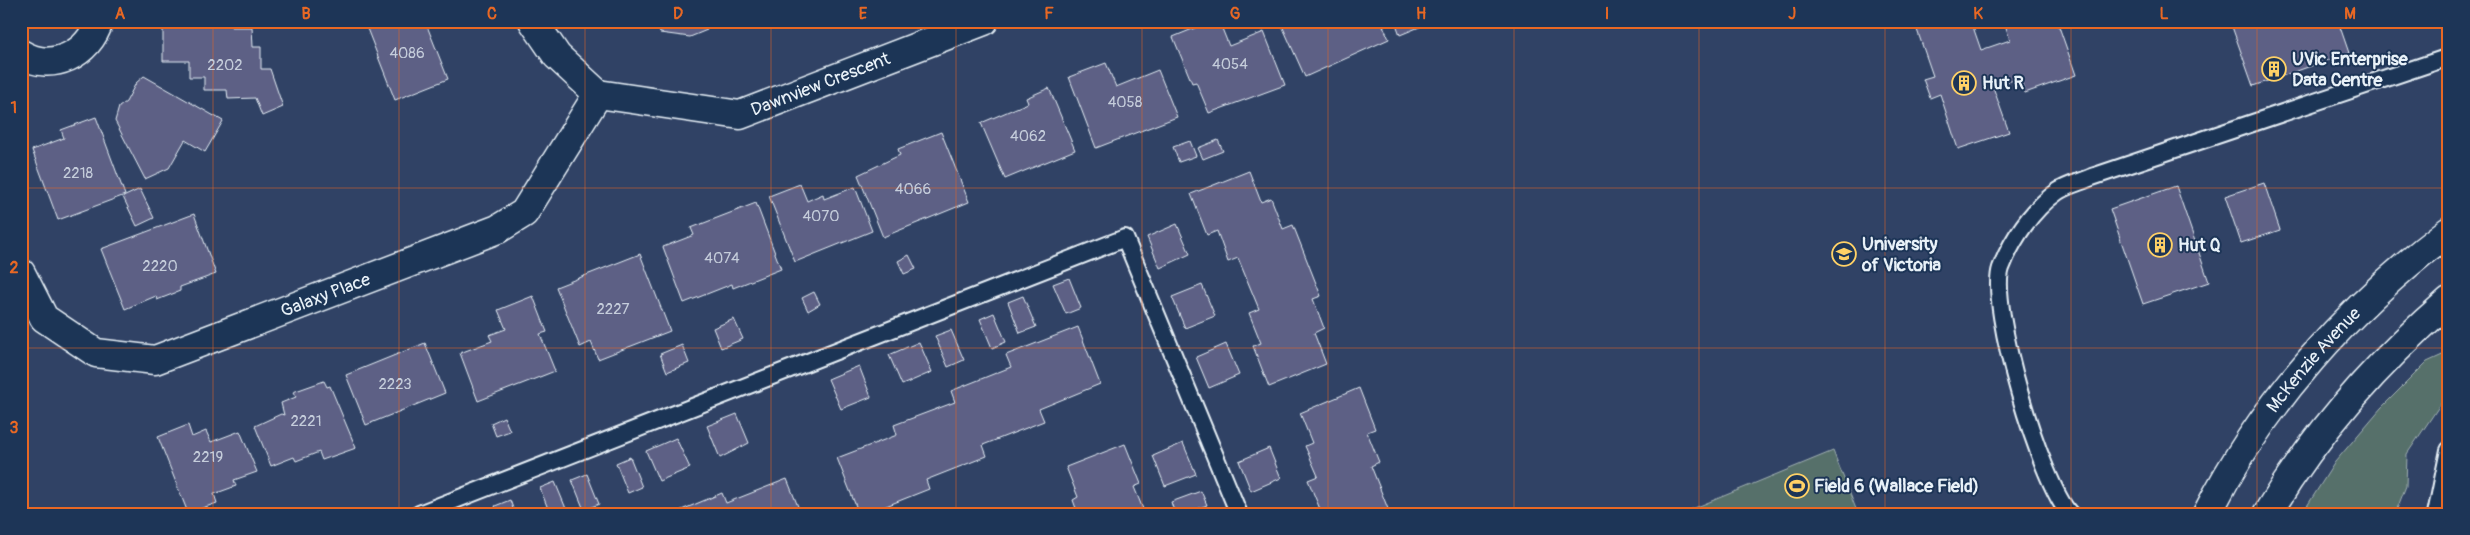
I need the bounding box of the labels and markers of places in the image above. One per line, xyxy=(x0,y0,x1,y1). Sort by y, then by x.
place label: UVic Enterprise Data Centre xyxy=(2292,48,2409,92)
building icon: UVic Enterprise Data Centre xyxy=(2261,56,2287,82)
building icon: Hut R xyxy=(1951,70,1977,96)
place label: Hut R xyxy=(1982,72,2025,95)
building icon: Hut Q xyxy=(2147,232,2173,258)
place label: University of Victoria xyxy=(1861,233,1942,277)
place label: Hut Q xyxy=(2178,234,2221,257)
school or university icon: University of Victoria xyxy=(1831,241,1857,267)
sports icon: Field 6 (Wallace Field) xyxy=(1784,473,1810,499)
place label: Field 6 (Wallace Field) xyxy=(1814,475,1979,498)

